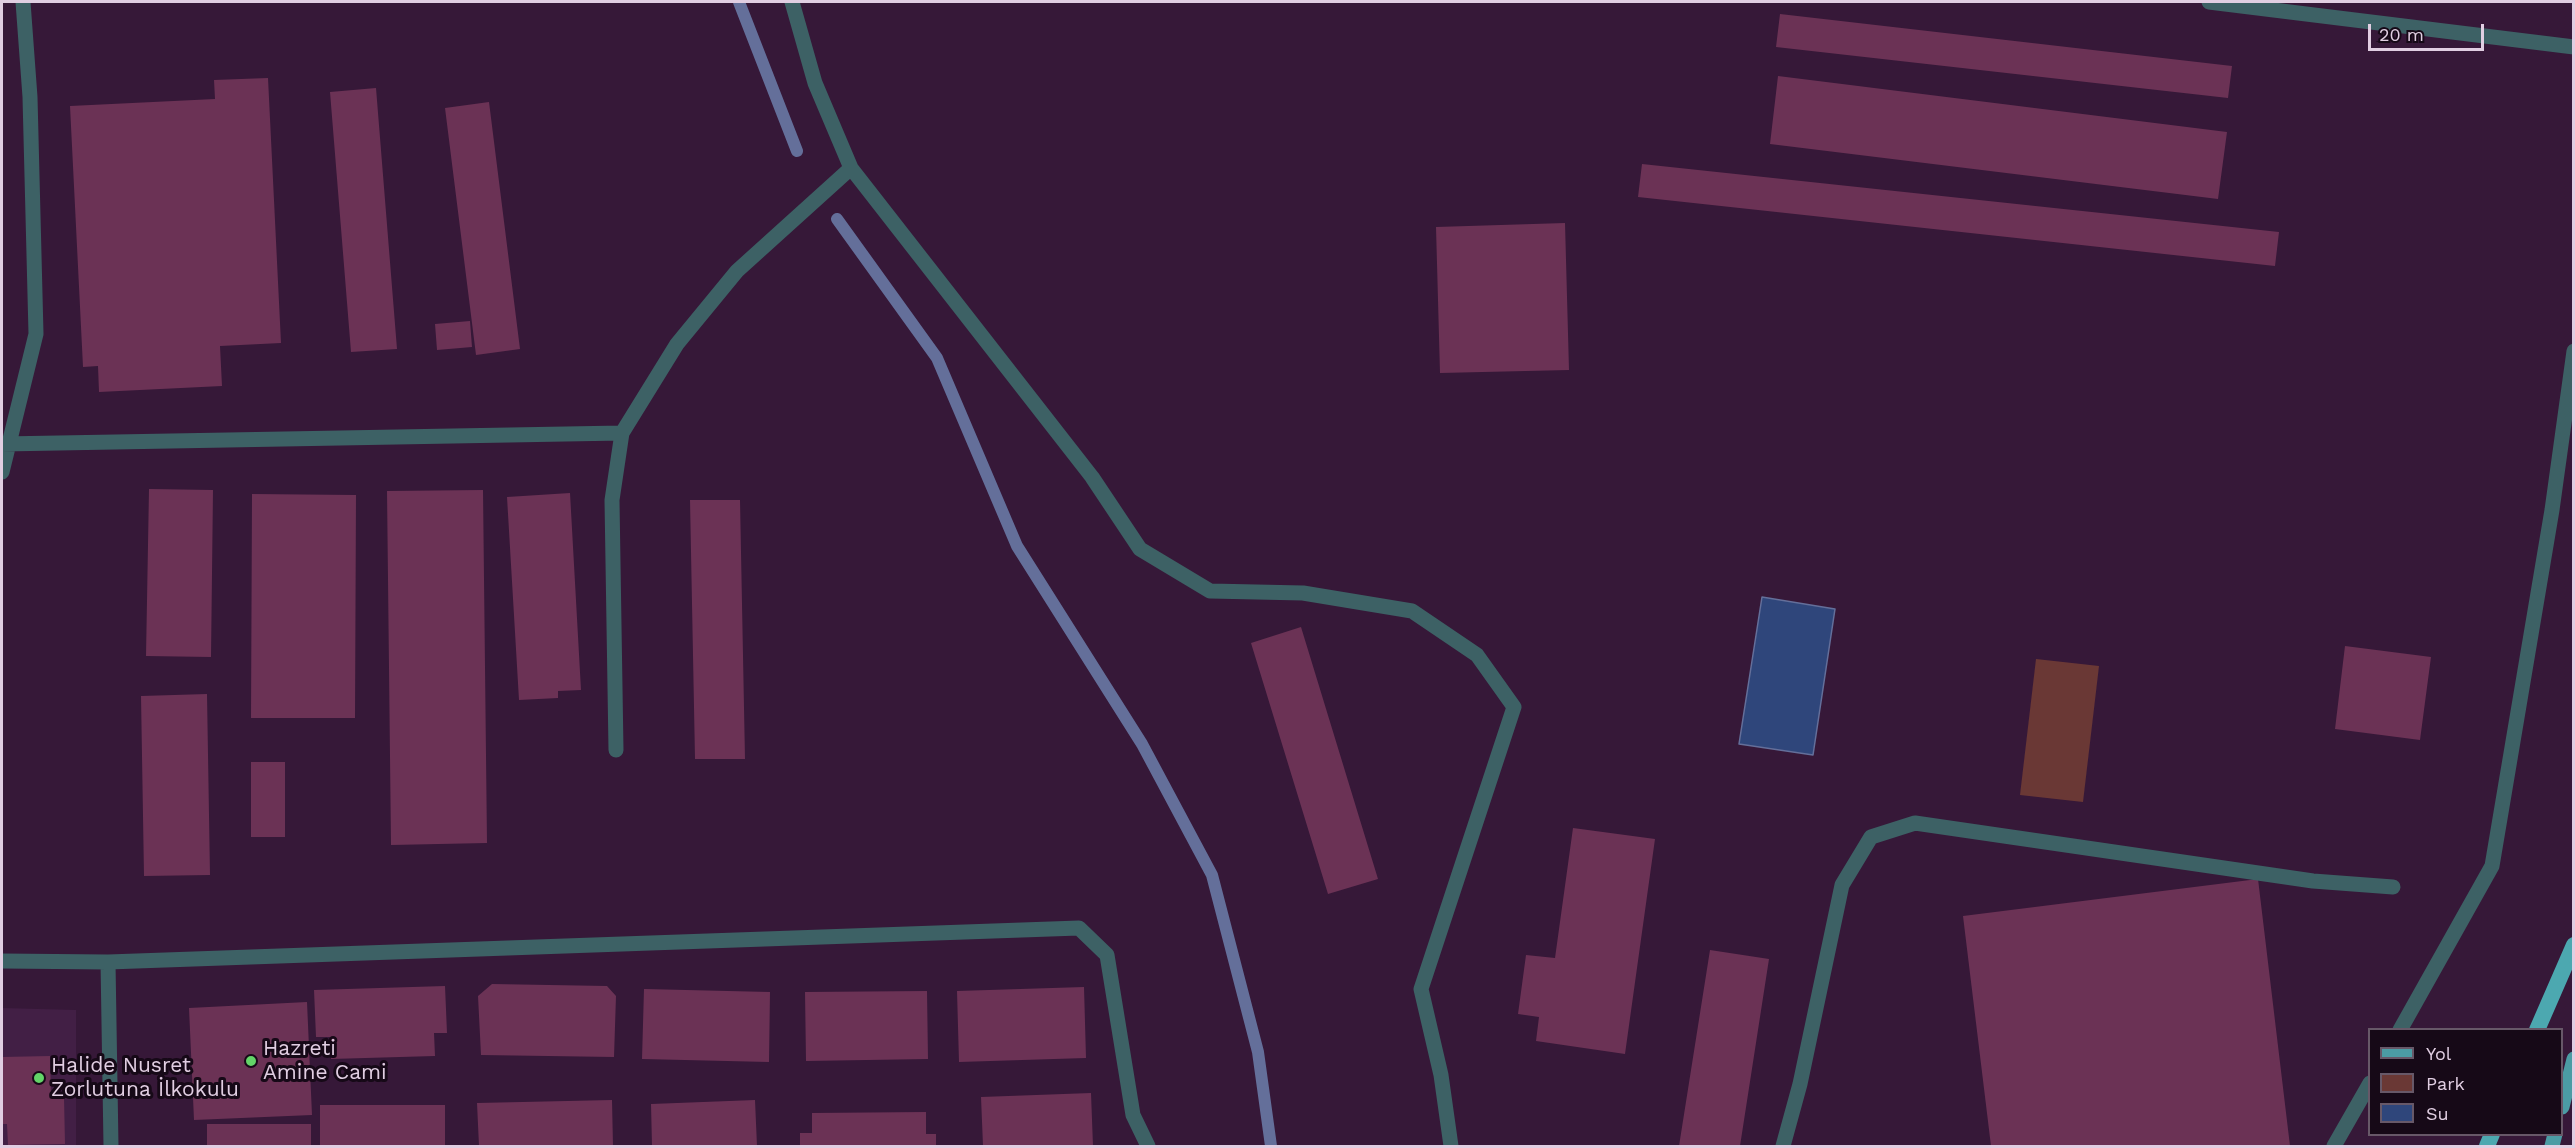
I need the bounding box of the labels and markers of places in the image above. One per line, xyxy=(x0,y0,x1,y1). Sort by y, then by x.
place label: Hazreti Amine Cami xyxy=(263,1036,387,1086)
place label: Halide Nusret Zorlutuna İlkokulu xyxy=(51,1053,239,1103)
marker: Hazreti Amine Cami xyxy=(244,1054,258,1068)
marker: Halide Nusret Zorlutuna İlkokulu xyxy=(32,1071,46,1085)

